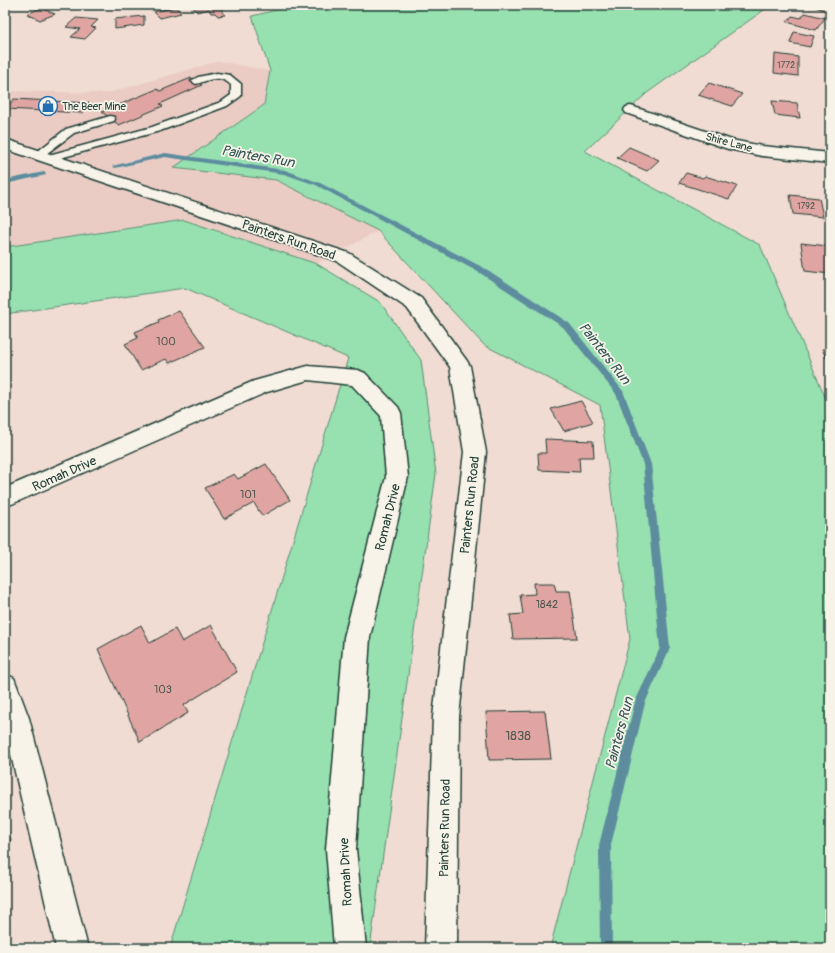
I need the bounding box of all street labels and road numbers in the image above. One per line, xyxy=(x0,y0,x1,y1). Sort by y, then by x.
street label: Shire Lane xyxy=(704,130,754,155)
street label: Painters Run Road xyxy=(240,216,338,263)
street label: Romah Drive xyxy=(30,452,99,495)
street label: Painters Run Road xyxy=(457,455,483,555)
street label: Romah Drive xyxy=(372,482,404,552)
street label: Painters Run Road xyxy=(436,779,454,877)
street label: Romah Drive xyxy=(336,837,356,907)

